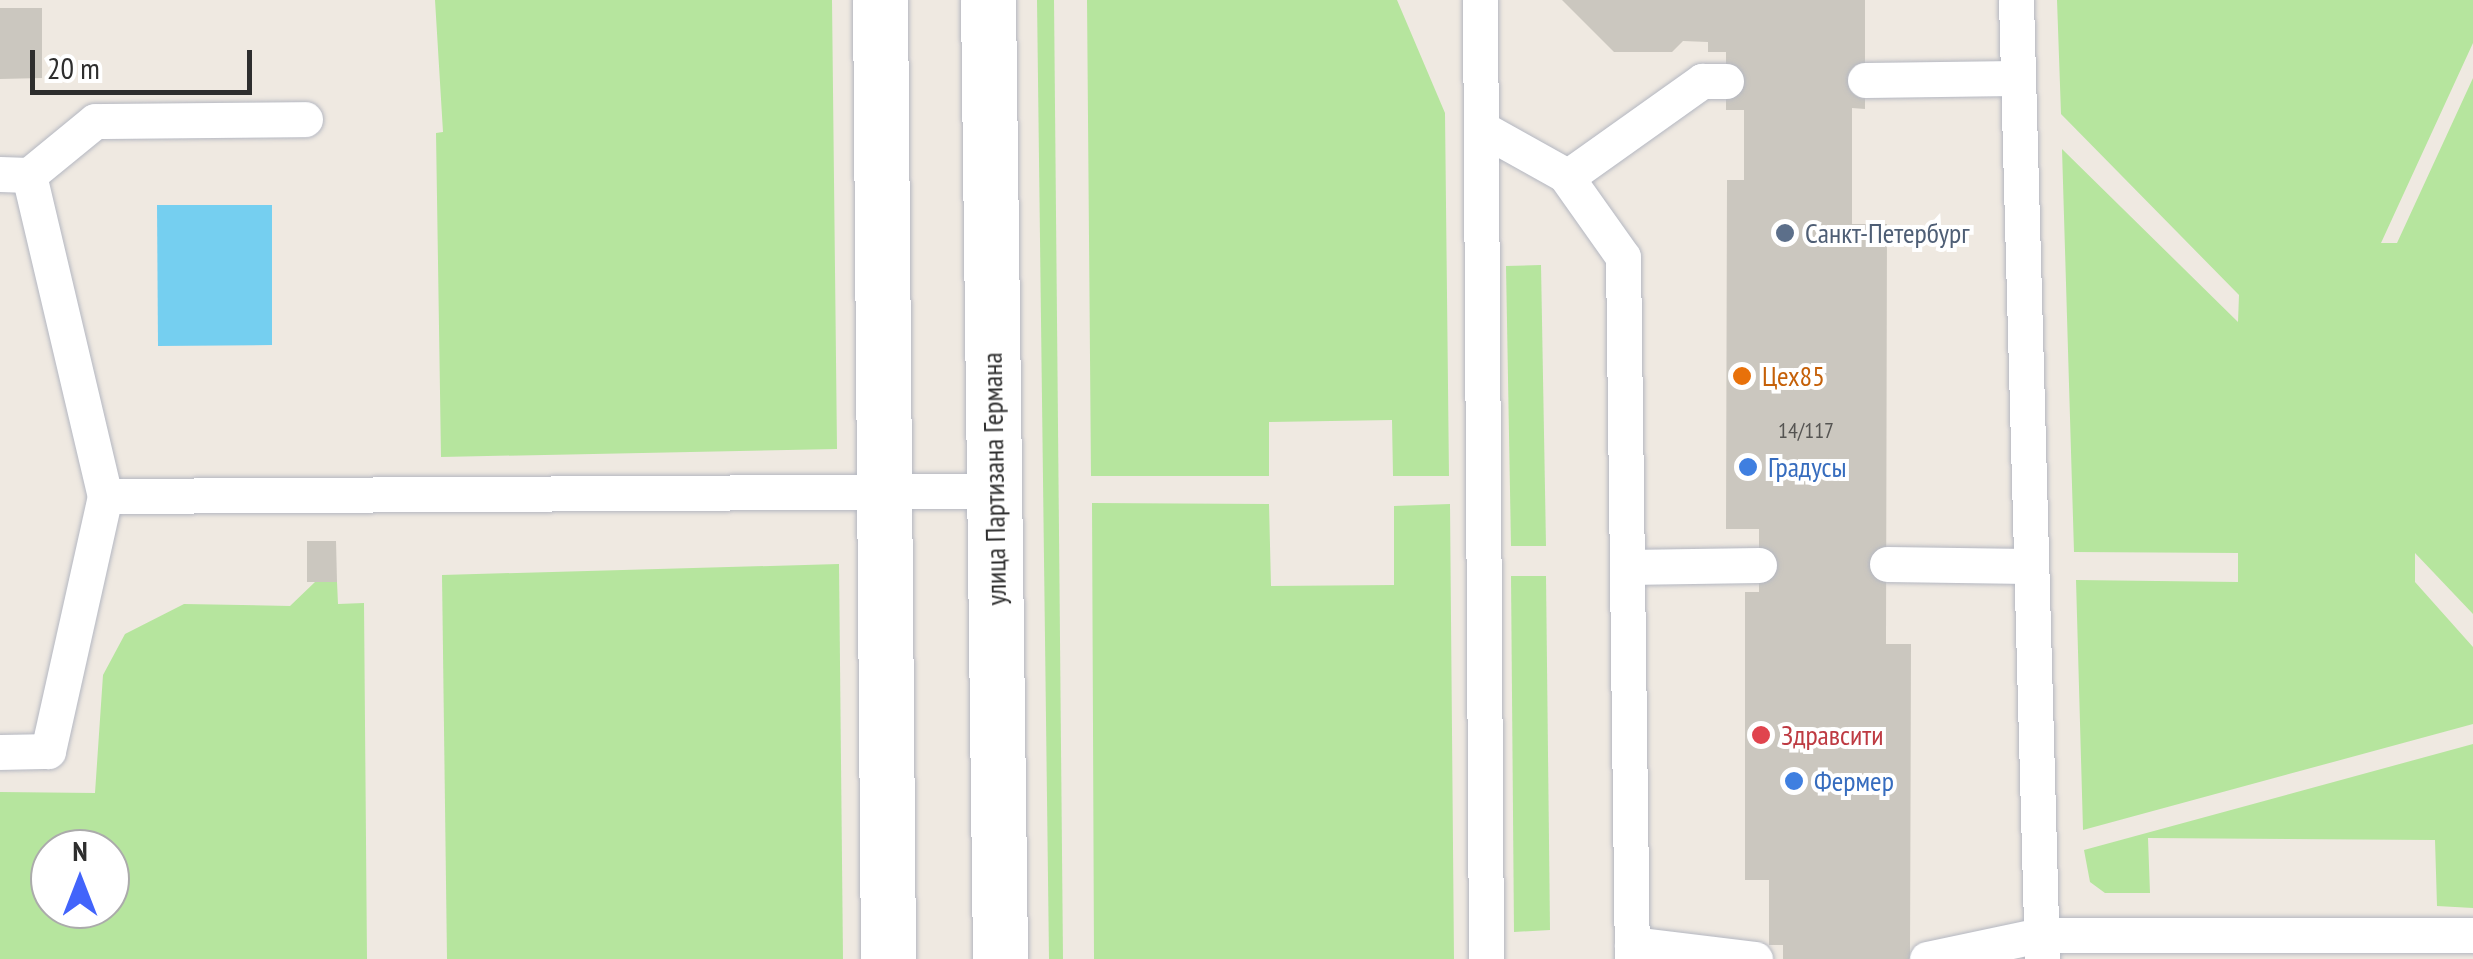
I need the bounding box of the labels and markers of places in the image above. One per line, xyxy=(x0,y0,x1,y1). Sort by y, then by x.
place label: Санкт-Петербург xyxy=(1805,216,1969,250)
marker: Санкт-Петербург xyxy=(1774,222,1796,244)
place label: Цех85 xyxy=(1762,359,1825,393)
marker: Цех85 xyxy=(1731,365,1753,387)
place label: Градусы xyxy=(1768,450,1847,484)
marker: Градусы xyxy=(1737,456,1759,478)
place label: Здравсити xyxy=(1781,718,1884,752)
marker: Здравсити xyxy=(1750,724,1772,746)
place label: Фермер xyxy=(1814,764,1894,798)
marker: Фермер xyxy=(1783,770,1805,792)

